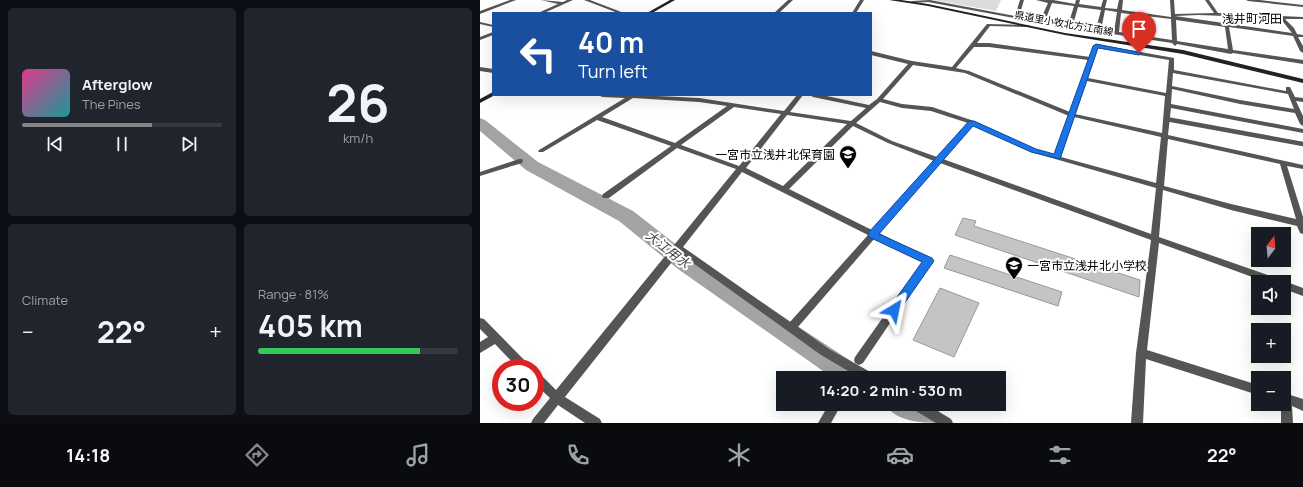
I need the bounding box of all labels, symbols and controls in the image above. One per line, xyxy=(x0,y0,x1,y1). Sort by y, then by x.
street label: 県道里小牧北方江南線 xyxy=(1014,7,1114,39)
district label: 浅井町河田 xyxy=(1222,10,1282,27)
pin xyxy=(1122,12,1156,53)
icon: arrive xyxy=(1128,18,1150,40)
text: 40 m xyxy=(578,23,644,61)
icon: left xyxy=(512,28,564,80)
text: Turn left xyxy=(578,59,648,83)
text: 26 xyxy=(326,67,390,138)
text: Afterglow xyxy=(82,74,153,95)
text: The Pines xyxy=(82,95,141,113)
text: km/h xyxy=(343,129,373,147)
icon: previous xyxy=(44,133,66,155)
icon: pause xyxy=(111,133,133,155)
icon: next xyxy=(178,133,200,155)
school or university icon: 一宮市立浅井北保育園 xyxy=(838,144,858,169)
place label: 一宮市立浅井北保育園 xyxy=(715,146,835,163)
water label: 大江用水 xyxy=(642,226,696,273)
north arrow xyxy=(1251,227,1291,267)
map controls xyxy=(1251,227,1291,411)
school or university icon: 一宮市立浅井北小学校 xyxy=(1004,255,1024,280)
place label: 一宮市立浅井北小学校 xyxy=(1027,257,1147,274)
button: sound xyxy=(1251,275,1291,315)
text: Range · 81% xyxy=(258,285,329,303)
position arrow xyxy=(873,289,915,331)
text: Climate xyxy=(22,291,68,309)
text: 405 km xyxy=(258,305,363,346)
text: 22° xyxy=(97,311,146,352)
text: − xyxy=(22,317,34,347)
text: + xyxy=(209,317,222,347)
button: + xyxy=(1251,323,1291,363)
speed limit sign: 30 xyxy=(492,359,544,411)
button: − xyxy=(1251,371,1291,411)
text: 14:20 · 2 min · 530 m xyxy=(820,380,962,401)
icon: directions xyxy=(243,441,271,469)
icon: music xyxy=(404,441,432,469)
icon: phone xyxy=(564,441,592,469)
icon: climate xyxy=(725,441,753,469)
icon: car xyxy=(886,441,914,469)
icon: filters xyxy=(1046,441,1074,469)
text: 14:18 xyxy=(66,443,110,467)
text: 22° xyxy=(1207,443,1237,467)

